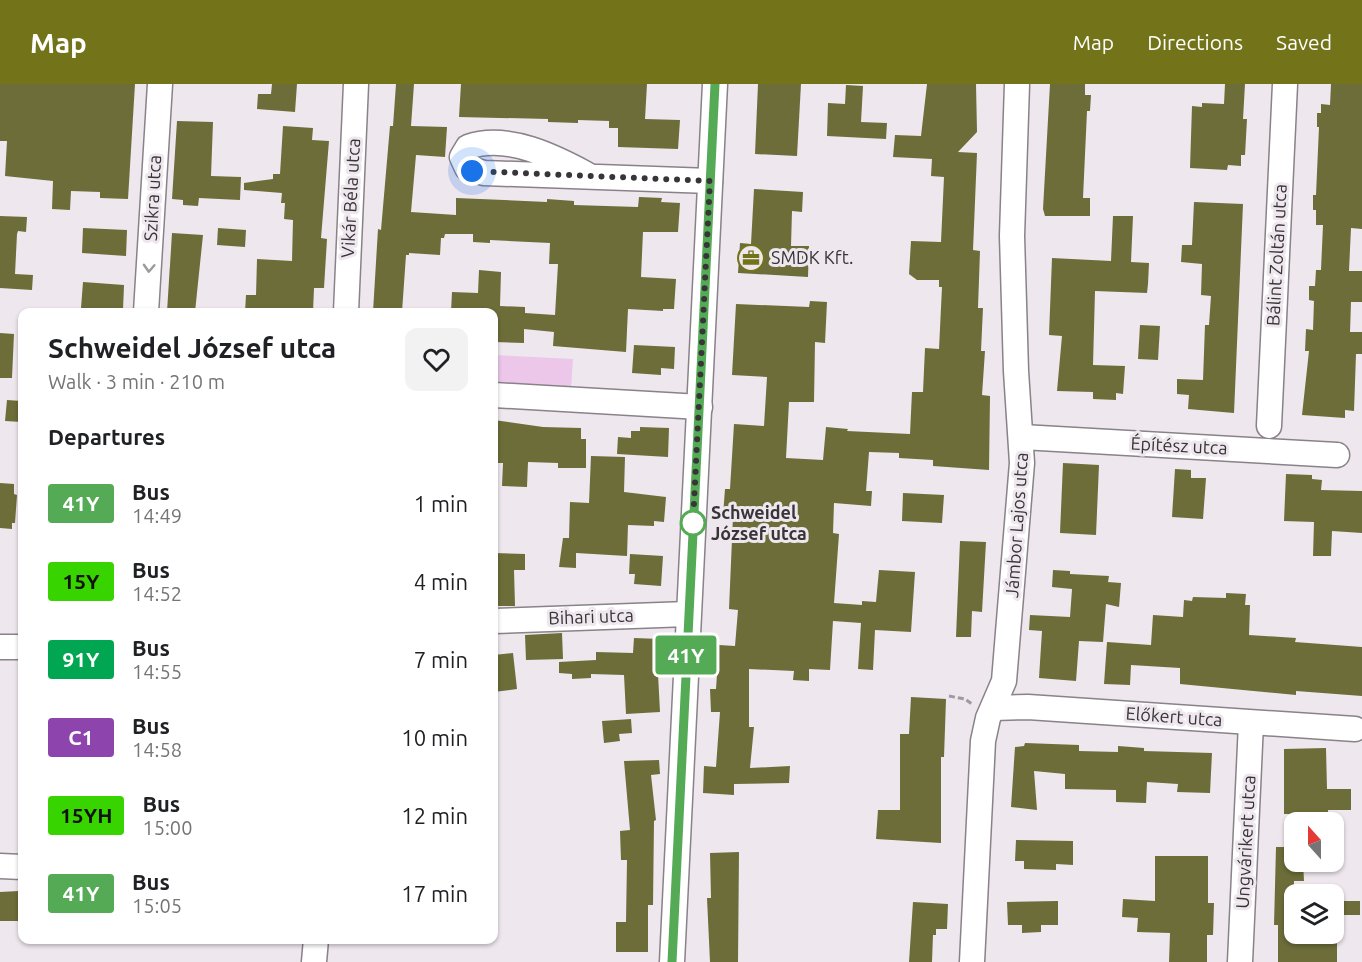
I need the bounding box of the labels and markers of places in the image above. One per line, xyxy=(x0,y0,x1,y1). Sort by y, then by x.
office icon: SMDK Kft. xyxy=(736,243,766,273)
place label: SMDK Kft. xyxy=(771,247,853,267)
place label: Schweidel József utca xyxy=(711,502,807,543)
marker: Schweidel József utca xyxy=(680,510,706,536)

